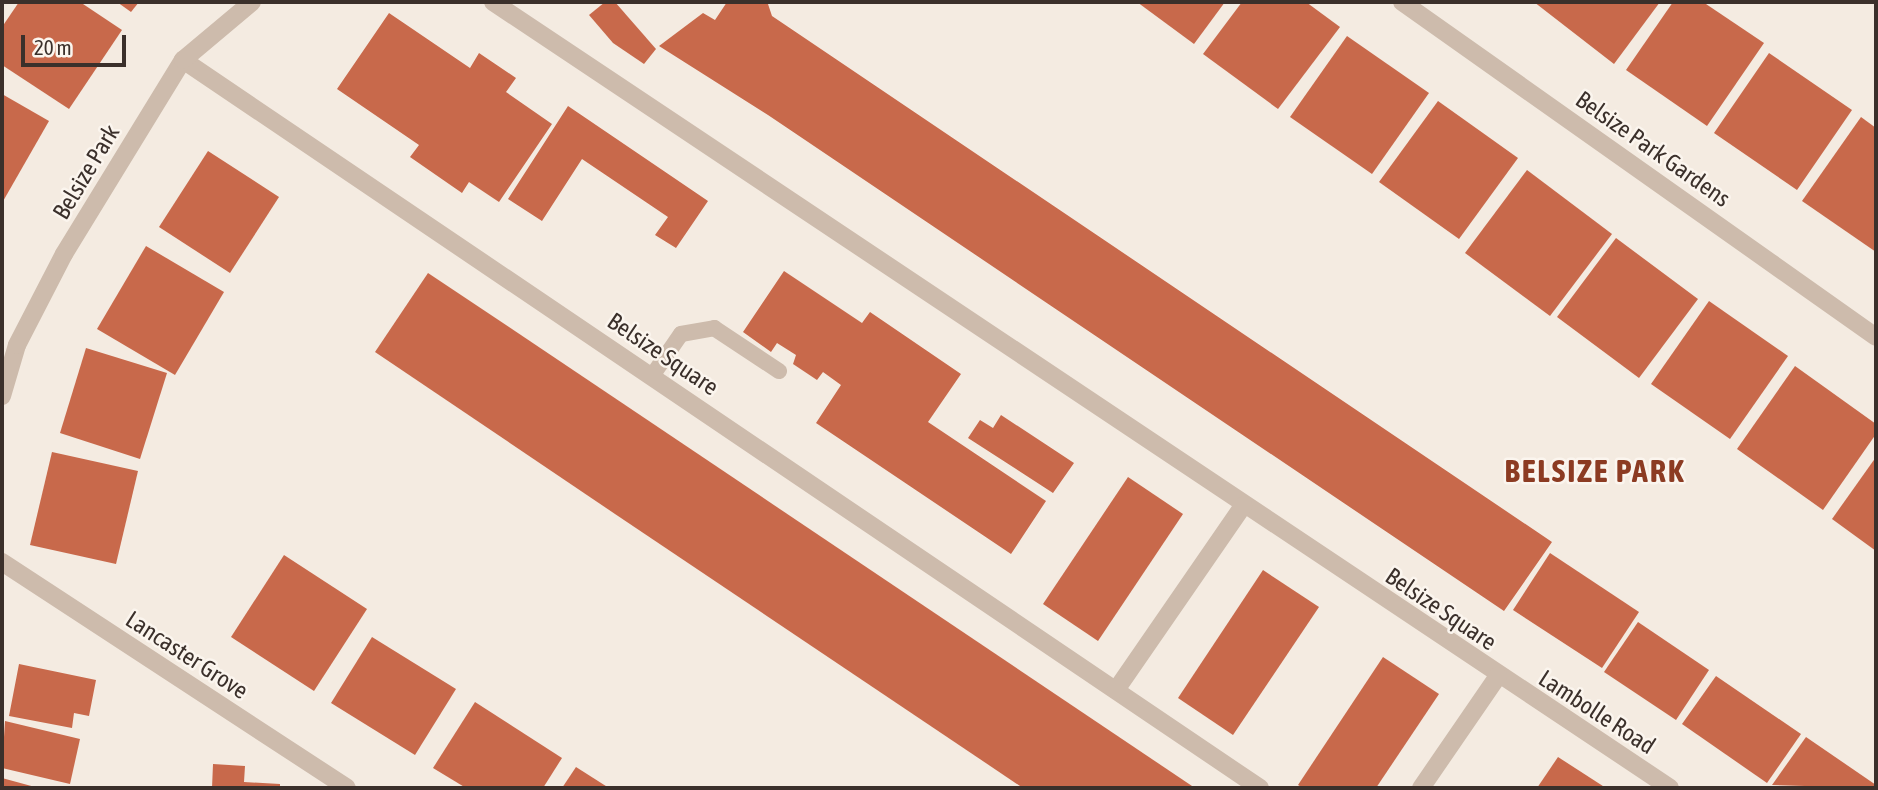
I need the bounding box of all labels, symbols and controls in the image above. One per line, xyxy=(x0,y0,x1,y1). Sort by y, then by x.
scale bar xyxy=(24,21,130,65)
text: 20 m xyxy=(34,35,72,59)
street label: Belsize Park Gardens xyxy=(1570,85,1736,213)
street label: Belsize Park xyxy=(47,119,125,225)
street label: Belsize Square xyxy=(602,306,724,402)
district label: BELSIZE PARK xyxy=(1506,452,1684,490)
street label: Belsize Square xyxy=(1380,561,1502,657)
street label: Lancaster Grove xyxy=(120,605,254,705)
street label: Lambolle Road xyxy=(1533,664,1661,760)

